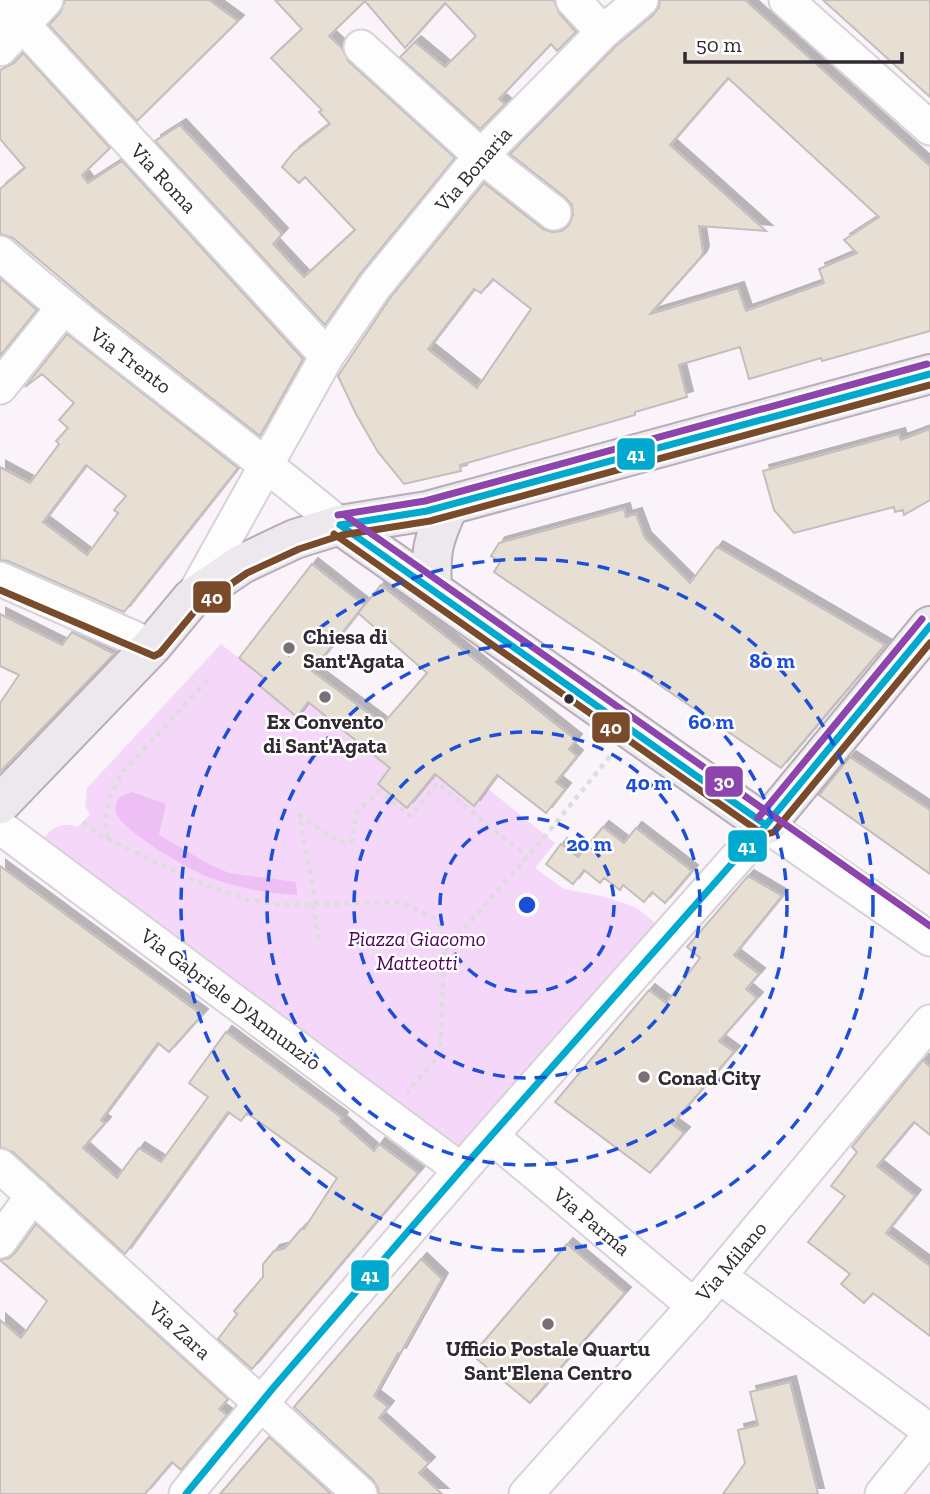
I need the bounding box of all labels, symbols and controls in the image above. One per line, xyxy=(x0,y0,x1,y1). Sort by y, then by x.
scale bar xyxy=(685,21,902,65)
text: 50 m xyxy=(696,32,742,57)
street label: Via Bonaria xyxy=(429,121,517,217)
street label: Via Roma xyxy=(125,137,202,218)
street label: Via Trento xyxy=(85,321,177,399)
line badge: 41 xyxy=(616,437,656,471)
text: 41 xyxy=(627,443,646,466)
line badge: 40 xyxy=(192,580,232,614)
text: 40 xyxy=(201,586,223,609)
place label: Chiesa di Sant'Agata xyxy=(303,624,405,673)
marker: Chiesa di Sant'Agata xyxy=(281,640,297,656)
text: 80 m xyxy=(749,648,795,673)
marker: Ex Convento di Sant'Agata xyxy=(317,689,333,705)
unlabelled marker xyxy=(562,692,576,706)
place label: Ex Convento di Sant'Agata xyxy=(263,709,387,758)
text: 60 m xyxy=(688,709,734,734)
line badge: 40 xyxy=(591,711,631,744)
text: 40 xyxy=(600,716,622,739)
line badge: 30 xyxy=(704,765,744,798)
text: 40 m xyxy=(626,770,673,795)
text: 30 xyxy=(713,770,735,793)
line badge: 41 xyxy=(727,829,768,863)
text: 20 m xyxy=(566,831,612,856)
text: 41 xyxy=(738,835,757,858)
centre of rings xyxy=(515,893,539,917)
street label: Via Gabriele D'Annunzio xyxy=(135,922,326,1075)
park label: Piazza Giacomo Matteotti xyxy=(348,926,486,975)
place label: Conad City xyxy=(658,1065,761,1090)
marker: Conad City xyxy=(636,1069,652,1085)
street label: Via Parma xyxy=(548,1181,636,1261)
street label: Via Milano xyxy=(690,1216,772,1307)
line badge: 41 xyxy=(350,1259,390,1292)
text: 41 xyxy=(361,1264,380,1287)
street label: Via Zara xyxy=(143,1295,216,1364)
marker: Ufficio Postale Quartu Sant'Elena Centro xyxy=(540,1316,556,1332)
place label: Ufficio Postale Quartu Sant'Elena Centro xyxy=(446,1336,650,1385)

